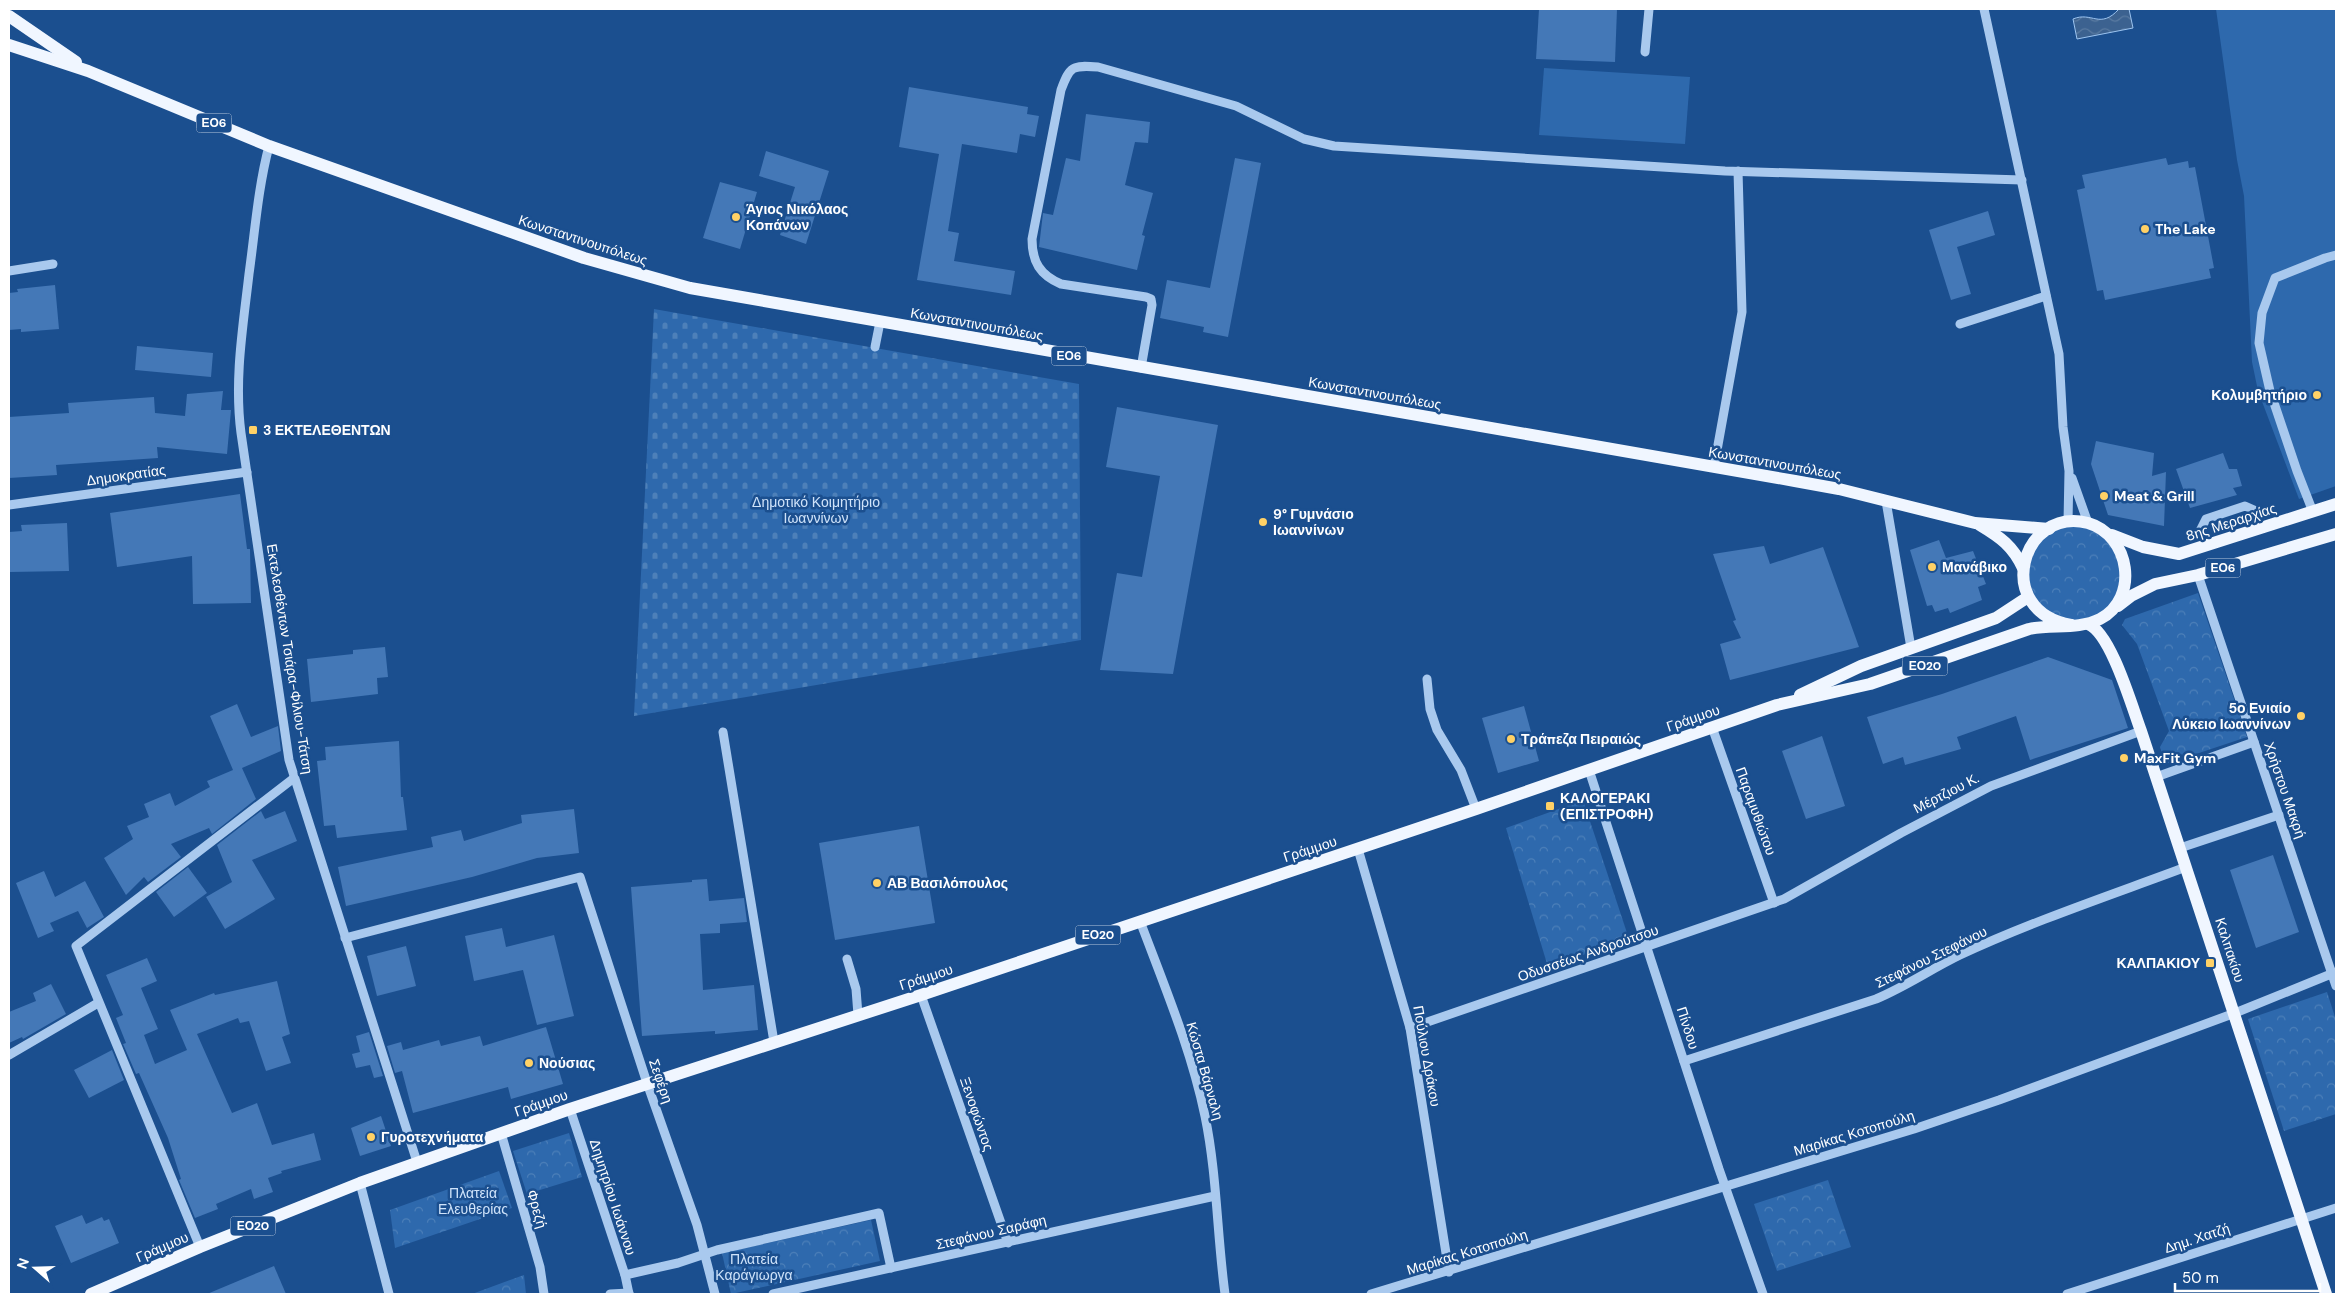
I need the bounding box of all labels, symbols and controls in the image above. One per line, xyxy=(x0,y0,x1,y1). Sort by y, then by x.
road number: ΕΟ6 xyxy=(196,114,232,132)
place label: Άγιος Νικόλαος Κοπάνων xyxy=(746,200,848,234)
street label: Κωνσταντινουπόλεως xyxy=(516,211,650,269)
marker: Άγιος Νικόλαος Κοπάνων xyxy=(730,211,742,223)
place label: The Lake xyxy=(2155,220,2216,238)
marker: The Lake xyxy=(2139,223,2151,235)
street label: Κωνσταντινουπόλεως xyxy=(909,303,1045,345)
road number: ΕΟ6 xyxy=(1052,346,1086,366)
street label: Κωνσταντινουπόλεως xyxy=(1307,372,1443,414)
place label: Κολυμβητήριο xyxy=(2211,386,2307,404)
marker: Κολυμβητήριο xyxy=(2311,389,2323,401)
place label: 3 ΕΚΤΕΛΕΘΕΝΤΩΝ xyxy=(263,421,391,439)
marker: 3 ΕΚΤΕΛΕΘΕΝΤΩΝ xyxy=(247,424,259,436)
street label: Κωνσταντινουπόλεως xyxy=(1707,442,1843,484)
street label: Δημοκρατίας xyxy=(85,461,167,489)
place label: Meat & Grill xyxy=(2114,487,2194,505)
marker: Meat & Grill xyxy=(2098,490,2110,502)
park label: Δημοτικό Κοιμητήριο Ιωαννίνων xyxy=(752,493,880,527)
street label: 8ης Μεραρχίας xyxy=(2184,499,2279,545)
place label: 9° Γυμνάσιο Ιωαννίνων xyxy=(1273,505,1354,539)
marker: 9° Γυμνάσιο Ιωαννίνων xyxy=(1257,516,1269,528)
street label: Εκτελεσθέντων Τσιάρα-Φίλιου-Τάτση xyxy=(263,543,317,775)
place label: Μανάβικο xyxy=(1942,558,2007,576)
road number: ΕΟ6 xyxy=(2206,558,2240,578)
marker: Μανάβικο xyxy=(1926,561,1938,573)
road number: ΕΟ20 xyxy=(1902,656,1948,676)
place label: 5ο Ενιαίο Λύκειο Ιωαννίνων xyxy=(2172,699,2291,733)
street label: Γράμμου xyxy=(1664,700,1722,736)
marker: 5ο Ενιαίο Λύκειο Ιωαννίνων xyxy=(2295,710,2307,722)
place label: Τράπεζα Πειραιώς xyxy=(1521,730,1641,748)
marker: Τράπεζα Πειραιώς xyxy=(1505,733,1517,745)
street label: Χρήστου Μακρή xyxy=(2260,739,2310,841)
place label: MaxFit Gym xyxy=(2134,749,2216,767)
marker: MaxFit Gym xyxy=(2118,752,2130,764)
street label: Παραμυθιώτου xyxy=(1732,765,1780,857)
street label: Μέρτζιου Κ. xyxy=(1910,769,1982,817)
place label: ΚΑΛΟΓΕΡΑΚΙ (ΕΠΙΣΤΡΟΦΗ) xyxy=(1560,789,1654,823)
marker: ΚΑΛΟΓΕΡΑΚΙ (ΕΠΙΣΤΡΟΦΗ) xyxy=(1544,800,1556,812)
street label: Γράμμου xyxy=(1281,832,1339,866)
place label: ΑΒ Βασιλόπουλος xyxy=(887,874,1008,892)
marker: ΑΒ Βασιλόπουλος xyxy=(871,877,883,889)
street label: Καλπακίου xyxy=(2211,915,2249,985)
street label: Οδυσσέως Ανδρούτσου xyxy=(1515,920,1661,986)
street label: Στεφάνου Στεφάνου xyxy=(1872,922,1990,992)
road number: ΕΟ20 xyxy=(1076,926,1120,944)
place label: ΚΑΛΠΑΚΙΟΥ xyxy=(2116,954,2201,972)
marker: ΚΑΛΠΑΚΙΟΥ xyxy=(2204,957,2216,969)
street label: Γράμμου xyxy=(897,960,955,994)
street label: Πούλιου Δράκου xyxy=(1409,1004,1445,1108)
street label: Πίνδου xyxy=(1673,1005,1703,1051)
street label: Κώστα Βάρναλη xyxy=(1182,1020,1228,1122)
place label: Νούσιας xyxy=(539,1054,595,1072)
street label: Σεφέρη xyxy=(645,1056,677,1106)
marker: Νούσιας xyxy=(523,1057,535,1069)
street label: Ξενοφώντος xyxy=(956,1075,998,1154)
street label: Γράμμου xyxy=(512,1085,570,1121)
street label: Μαρίκας Κοτοπούλη xyxy=(1791,1106,1917,1160)
place label: Γυροτεχνήματα xyxy=(381,1128,484,1146)
marker: Γυροτεχνήματα xyxy=(365,1131,377,1143)
street label: Δημητρίου Ιωάννου xyxy=(586,1137,640,1257)
park label: Πλατεία Ελευθερίας xyxy=(438,1184,508,1218)
street label: Φρεζή xyxy=(523,1188,551,1230)
street label: Στεφάνου Σαράφη xyxy=(934,1211,1048,1253)
road number: ΕΟ20 xyxy=(230,1216,276,1236)
street label: Δημ. Χατζή xyxy=(2162,1219,2232,1257)
street label: Μαρίκας Κοτοπούλη xyxy=(1404,1225,1530,1279)
street label: Γράμμου xyxy=(133,1228,191,1266)
north arrow xyxy=(10,1243,60,1293)
park label: Πλατεία Καράγιωργα xyxy=(715,1250,793,1284)
text: N xyxy=(13,1256,33,1271)
scale bar xyxy=(2175,1260,2320,1292)
text: 50 m xyxy=(2182,1268,2219,1288)

